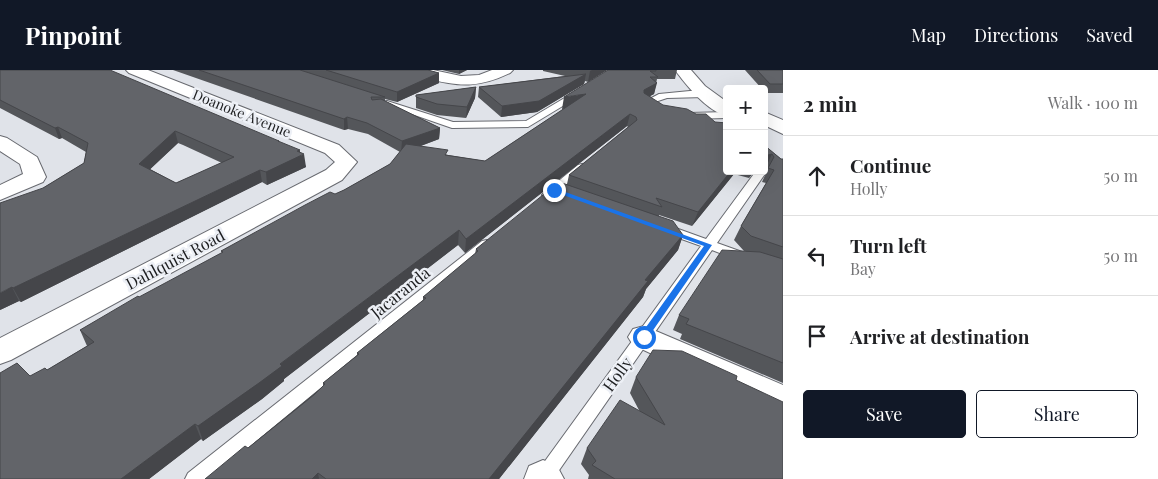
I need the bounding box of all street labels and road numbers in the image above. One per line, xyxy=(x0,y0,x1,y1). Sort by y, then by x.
street label: Doanoke Avenue xyxy=(190,85,294,141)
street label: Dahlquist Road xyxy=(122,224,228,294)
street label: Jacaranda xyxy=(365,262,434,323)
street label: Holly xyxy=(597,353,637,395)

